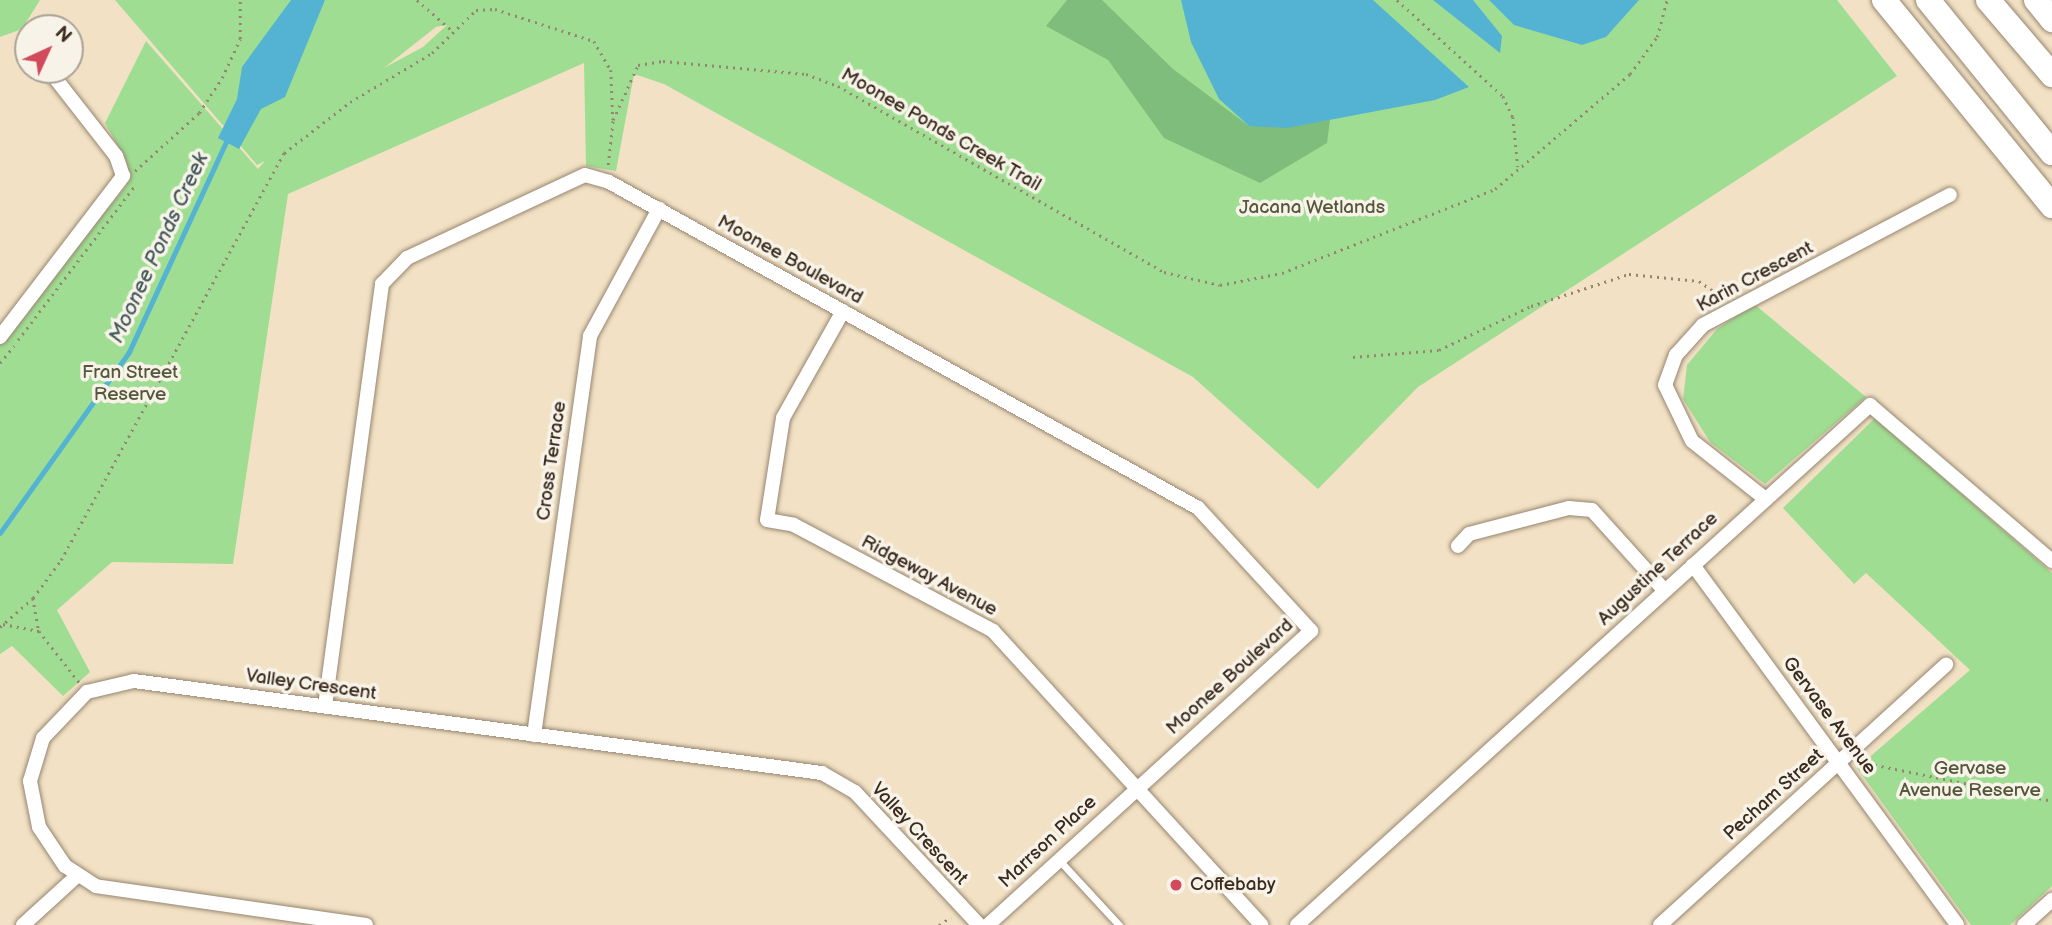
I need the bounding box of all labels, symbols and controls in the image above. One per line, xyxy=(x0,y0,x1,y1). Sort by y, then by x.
north arrow xyxy=(14,14,84,84)
text: N xyxy=(50,22,76,48)
street label: Moonee Ponds Creek Trail xyxy=(837,63,1045,197)
water label: Moonee Ponds Creek xyxy=(104,149,214,347)
park label: Jacana Wetlands xyxy=(1239,197,1385,219)
street label: Moonee Boulevard xyxy=(713,211,867,309)
street label: Karin Crescent xyxy=(1693,237,1817,317)
park label: Fran Street Reserve xyxy=(82,362,178,406)
street label: Cross Terrace xyxy=(532,400,572,522)
street label: Augustine Terrace xyxy=(1593,507,1723,631)
street label: Ridgeway Avenue xyxy=(857,530,1001,622)
street label: Moonee Boulevard xyxy=(1162,614,1298,740)
street label: Gervase Avenue xyxy=(1777,653,1881,779)
street label: Valley Crescent xyxy=(244,664,378,706)
street label: Pecham Street xyxy=(1719,744,1829,846)
park label: Gervase Avenue Reserve xyxy=(1899,758,2041,802)
street label: Valley Crescent xyxy=(865,778,973,890)
street label: Marrson Place xyxy=(994,791,1102,893)
place label: Coffebaby xyxy=(1190,874,1276,896)
marker: Coffebaby xyxy=(1168,877,1184,893)

